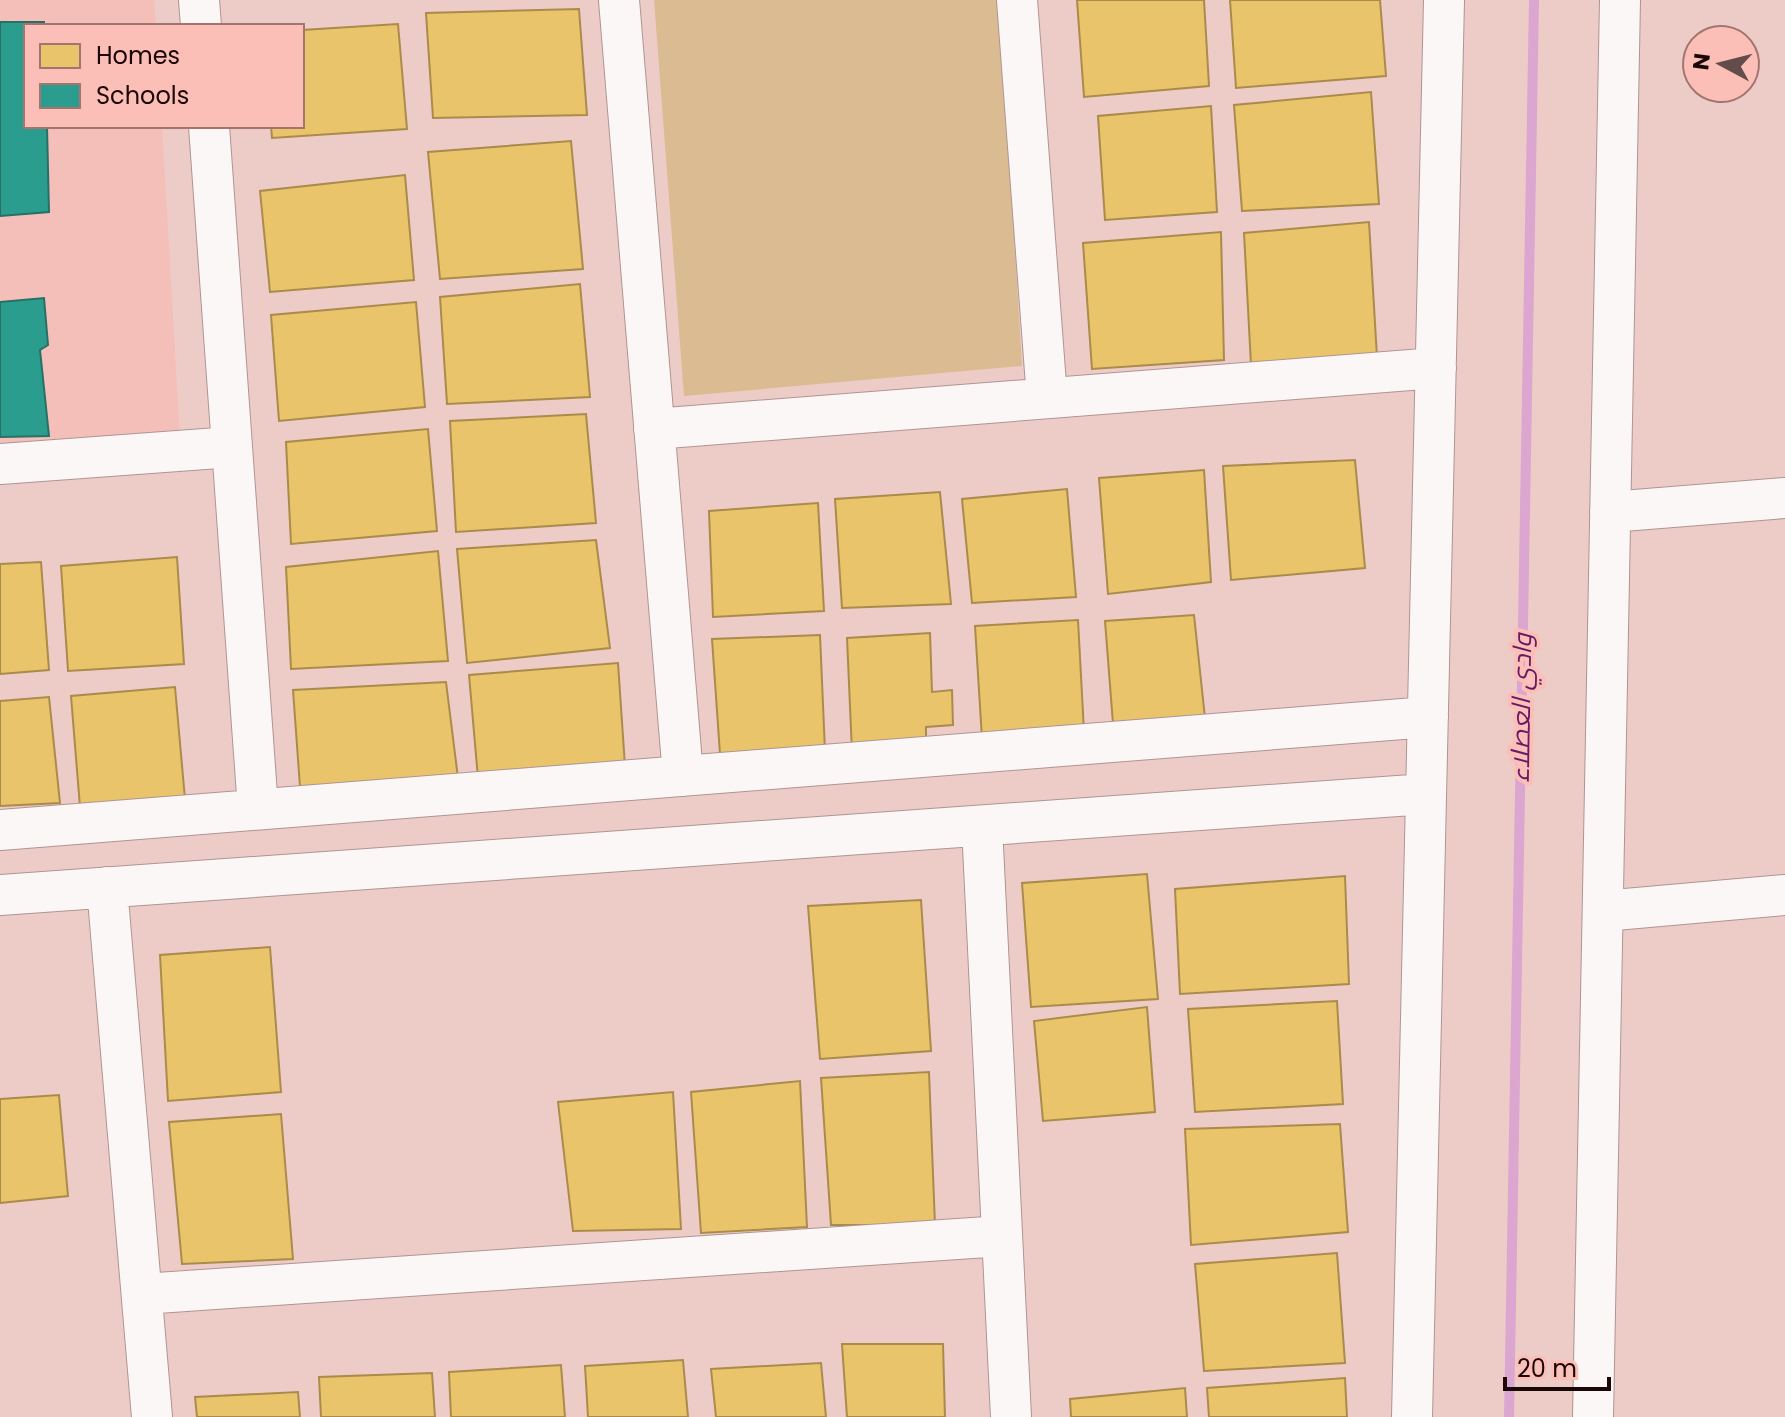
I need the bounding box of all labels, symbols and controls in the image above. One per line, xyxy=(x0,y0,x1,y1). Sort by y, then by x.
legend xyxy=(24,24,304,128)
north arrow xyxy=(1681,24,1761,104)
text: Homes xyxy=(96,39,180,72)
text: N xyxy=(1685,52,1718,72)
text: Schools xyxy=(96,79,189,112)
water label: وادي العصلاء xyxy=(1502,631,1543,783)
scale bar xyxy=(1505,1341,1609,1391)
text: 20 m xyxy=(1517,1352,1577,1385)

